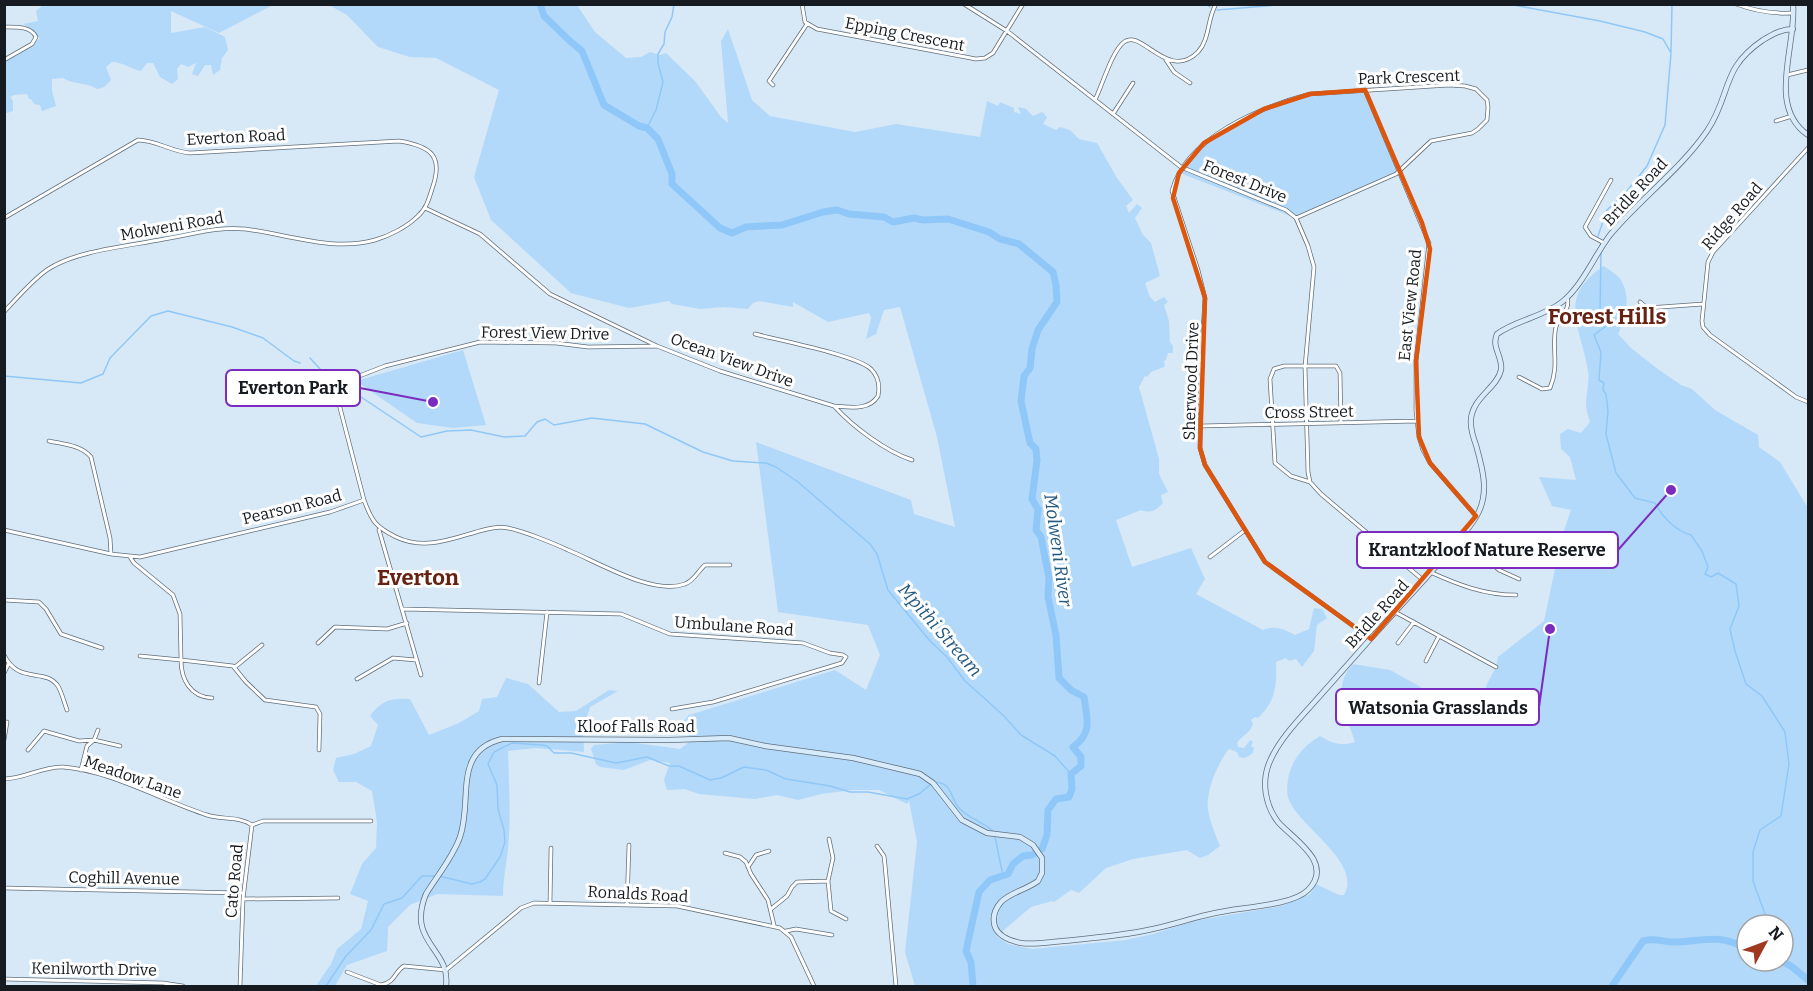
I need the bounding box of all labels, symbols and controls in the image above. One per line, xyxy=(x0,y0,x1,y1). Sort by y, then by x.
street label: Epping Crescent xyxy=(844,13,967,55)
street label: Park Crescent xyxy=(1357,66,1461,88)
street label: Everton Road xyxy=(186,125,286,149)
street label: Bridle Road xyxy=(1599,154,1671,230)
street label: Forest Drive xyxy=(1200,156,1290,206)
street label: Ridge Road xyxy=(1698,178,1767,254)
street label: Molweni Road xyxy=(119,207,226,244)
street label: East View Road xyxy=(1395,248,1425,362)
district label: Forest Hills xyxy=(1548,303,1666,330)
street label: Sherwood Drive xyxy=(1179,321,1203,441)
street label: Forest View Drive xyxy=(481,322,609,344)
street label: Ocean View Drive xyxy=(668,329,796,391)
callout: Everton Park xyxy=(226,370,360,406)
text: Everton Park xyxy=(238,377,348,399)
street label: Cross Street xyxy=(1264,402,1354,422)
street label: Pearson Road xyxy=(240,485,344,528)
water label: Molweni River xyxy=(1039,492,1077,608)
callout: Krantzkloof Nature Reserve xyxy=(1357,532,1618,568)
text: Krantzkloof Nature Reserve xyxy=(1368,539,1606,561)
district label: Everton xyxy=(377,564,459,591)
street label: Bridle Road xyxy=(1341,576,1413,652)
water label: Mpithi Stream xyxy=(894,579,986,681)
street label: Umbulane Road xyxy=(674,612,795,640)
callout: Watsonia Grasslands xyxy=(1336,689,1539,725)
text: Watsonia Grasslands xyxy=(1348,697,1528,719)
street label: Kloof Falls Road xyxy=(577,717,696,736)
street label: Meadow Lane xyxy=(82,751,184,803)
street label: Cato Road xyxy=(221,843,247,919)
street label: Coghill Avenue xyxy=(68,868,180,888)
street label: Ronalds Road xyxy=(587,882,689,906)
north arrow xyxy=(1735,913,1795,973)
text: N xyxy=(1765,923,1787,944)
street label: Kenilworth Drive xyxy=(31,958,157,980)

